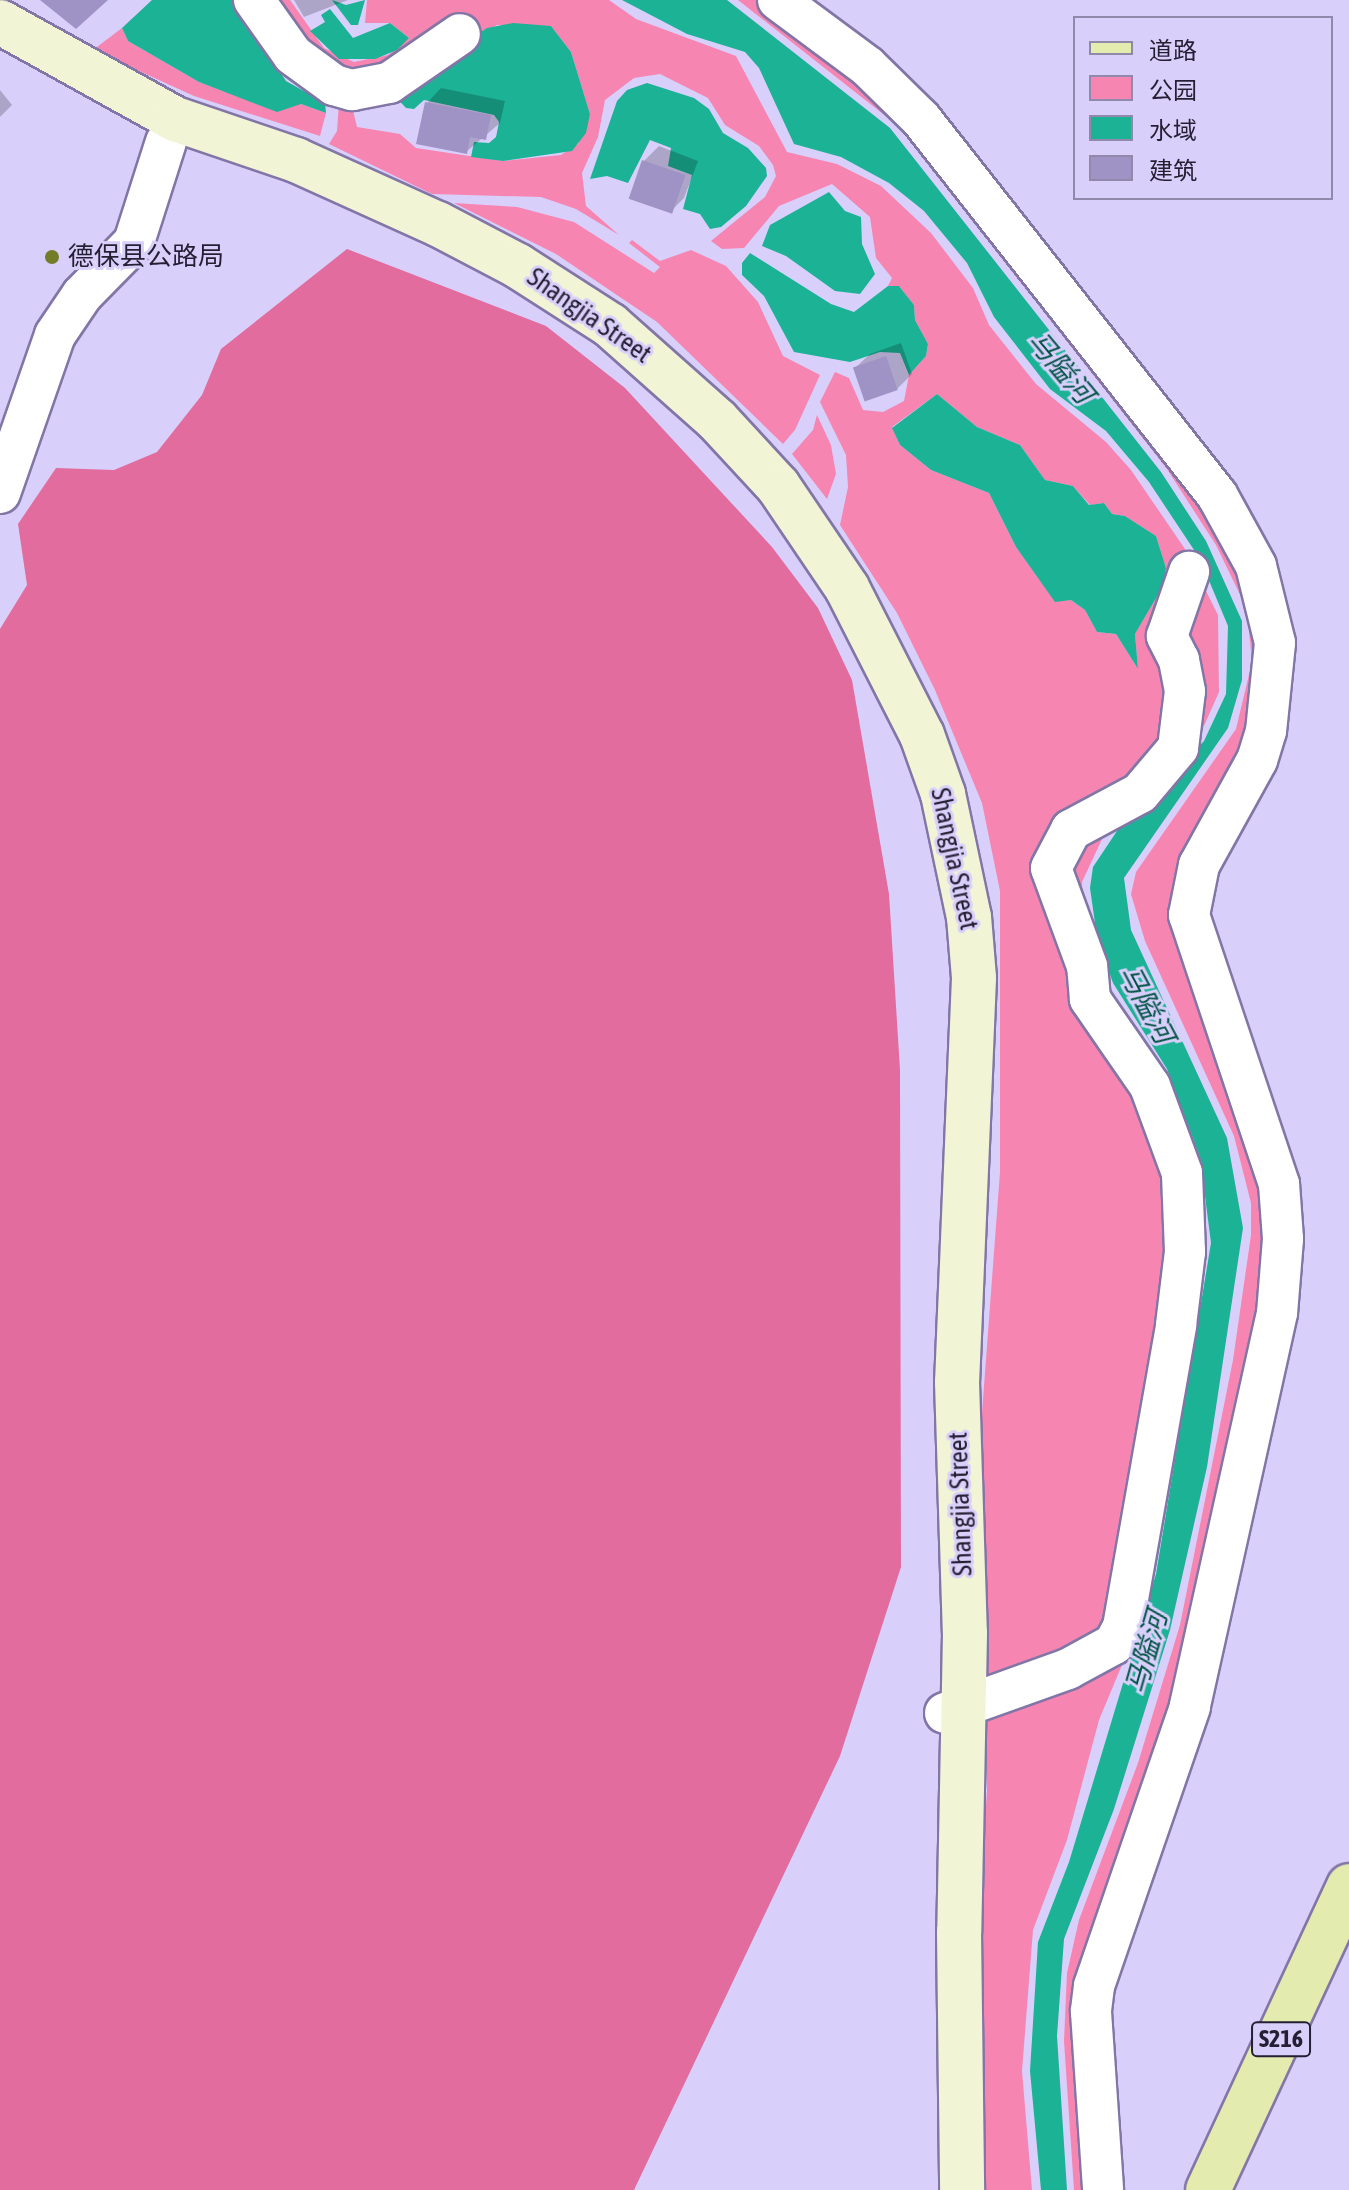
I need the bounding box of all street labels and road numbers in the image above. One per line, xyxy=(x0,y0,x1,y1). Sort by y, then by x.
street label: Shangjia Street xyxy=(521,262,657,370)
street label: Shangjia Street xyxy=(924,785,984,933)
street label: Shangjia Street xyxy=(943,1431,979,1577)
road number: S216 xyxy=(1251,2019,1311,2059)

